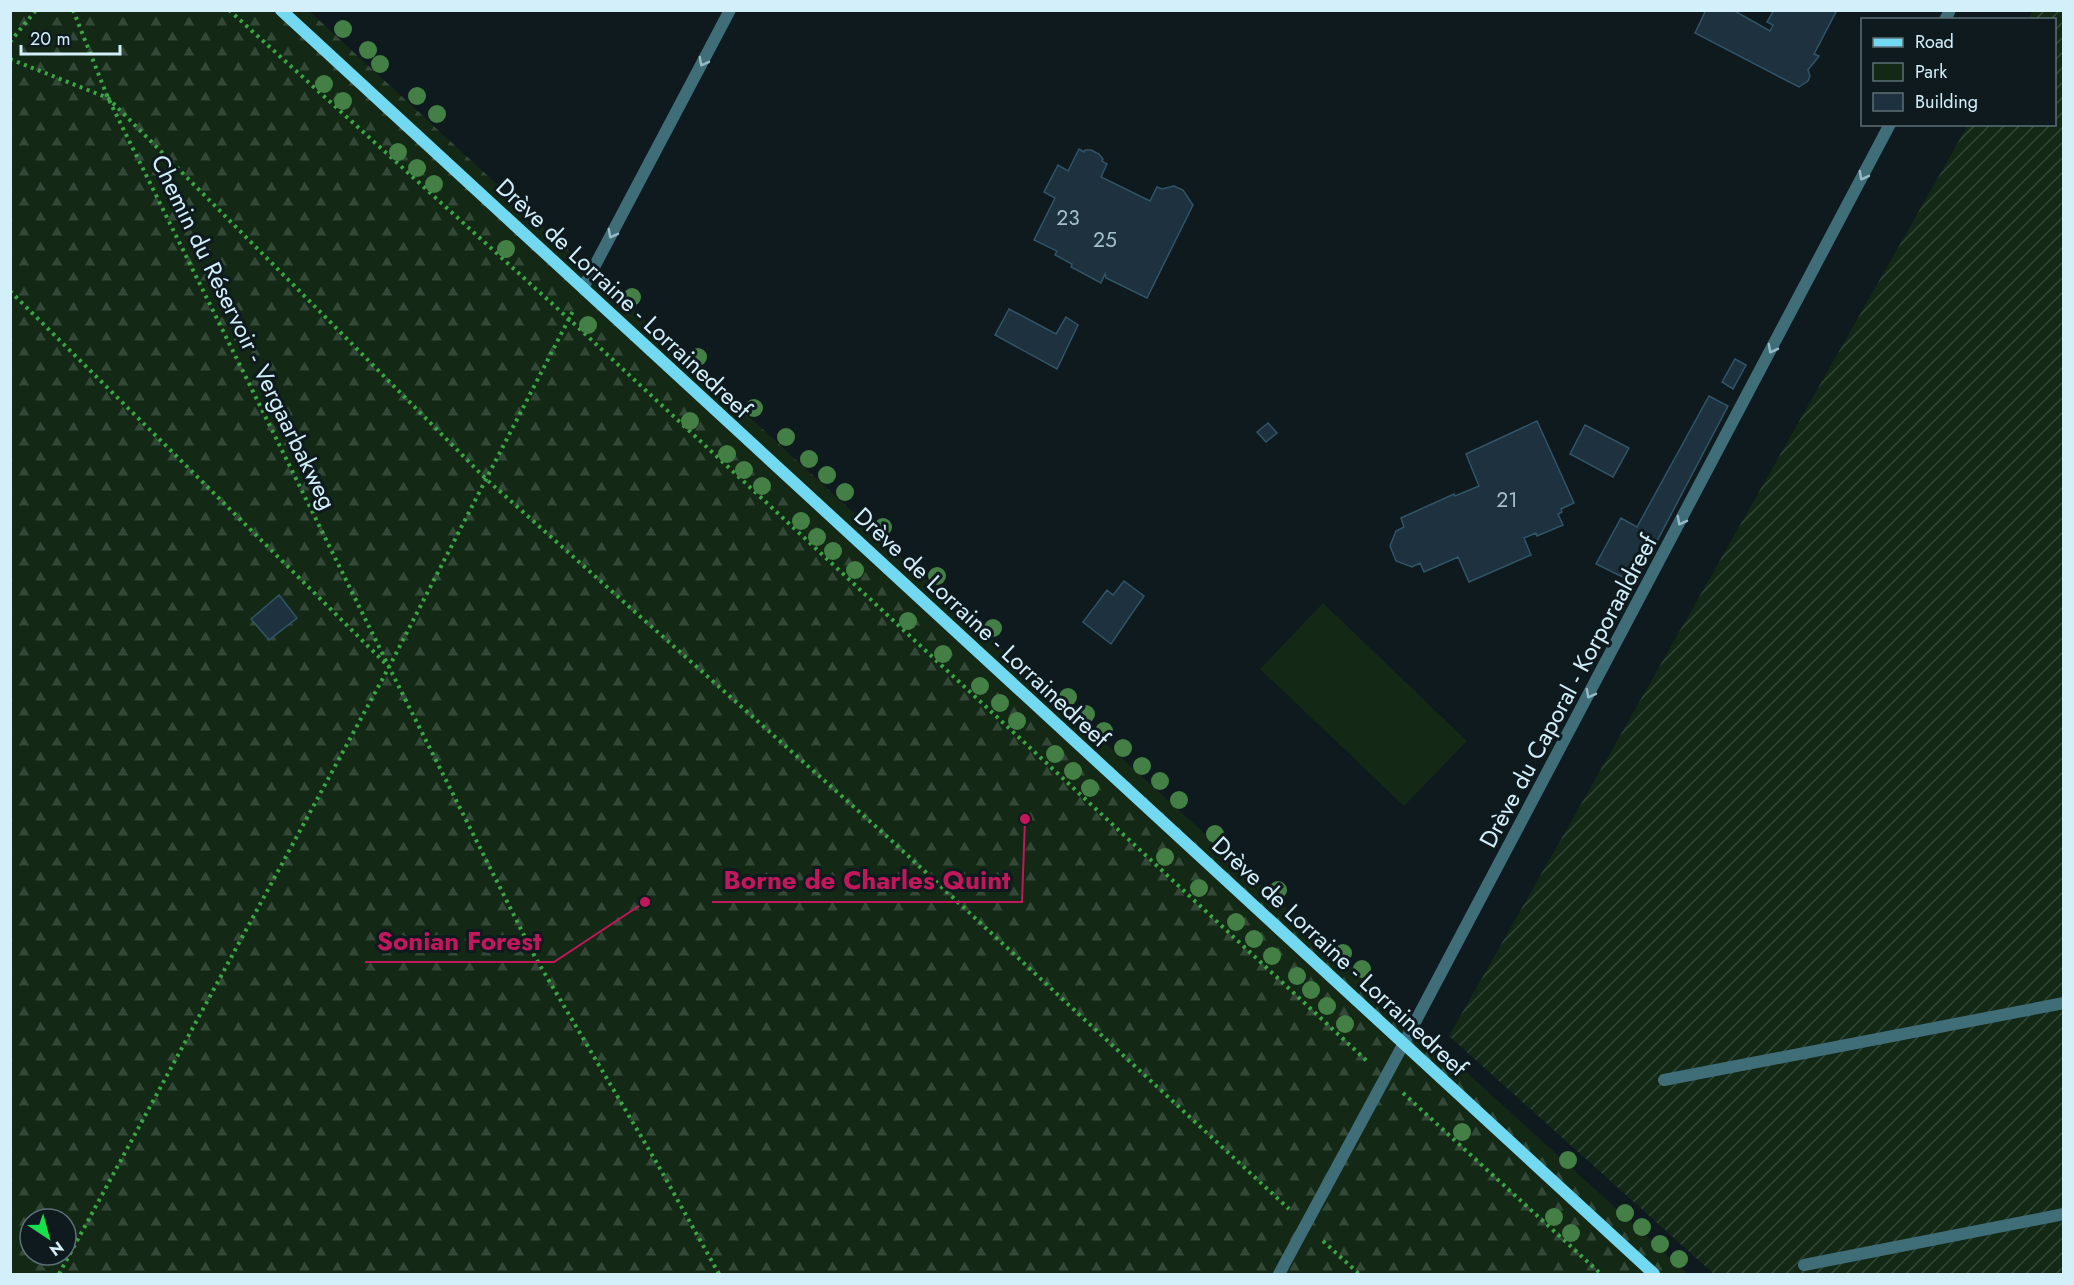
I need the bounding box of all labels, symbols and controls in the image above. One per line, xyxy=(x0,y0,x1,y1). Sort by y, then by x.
scale bar xyxy=(21,18,120,56)
legend xyxy=(1861,18,2056,126)
text: 20 m xyxy=(30,26,70,52)
text: Road xyxy=(1915,29,1954,55)
one-way arrow xyxy=(699,56,710,66)
text: Park xyxy=(1915,59,1947,85)
text: Building xyxy=(1915,89,1978,115)
street label: Chemin du Réservoir - Vergaarbakweg xyxy=(143,149,345,515)
street label: Drève de Lorraine - Lorrainedreef xyxy=(488,170,760,427)
one-way arrow xyxy=(1858,170,1870,181)
house number: 23 xyxy=(1056,203,1080,233)
house number: 25 xyxy=(1093,225,1117,255)
one-way arrow xyxy=(608,228,619,239)
one-way arrow xyxy=(1768,343,1779,353)
house number: 21 xyxy=(1496,485,1518,515)
street label: Drève de Lorraine - Lorrainedreef xyxy=(846,499,1118,756)
one-way arrow xyxy=(1677,515,1688,526)
street label: Drève du Caporal - Korporaaldreef xyxy=(1470,527,1666,854)
one-way arrow xyxy=(1586,688,1597,698)
street label: Drève de Lorraine - Lorrainedreef xyxy=(1204,828,1476,1085)
callout: Borne de Charles Quint xyxy=(712,858,1022,902)
text: Borne de Charles Quint xyxy=(724,861,1011,899)
callout: Sonian Forest xyxy=(365,918,554,962)
text: Sonian Forest xyxy=(377,922,542,960)
north arrow xyxy=(18,1207,78,1267)
text: N xyxy=(45,1236,68,1262)

